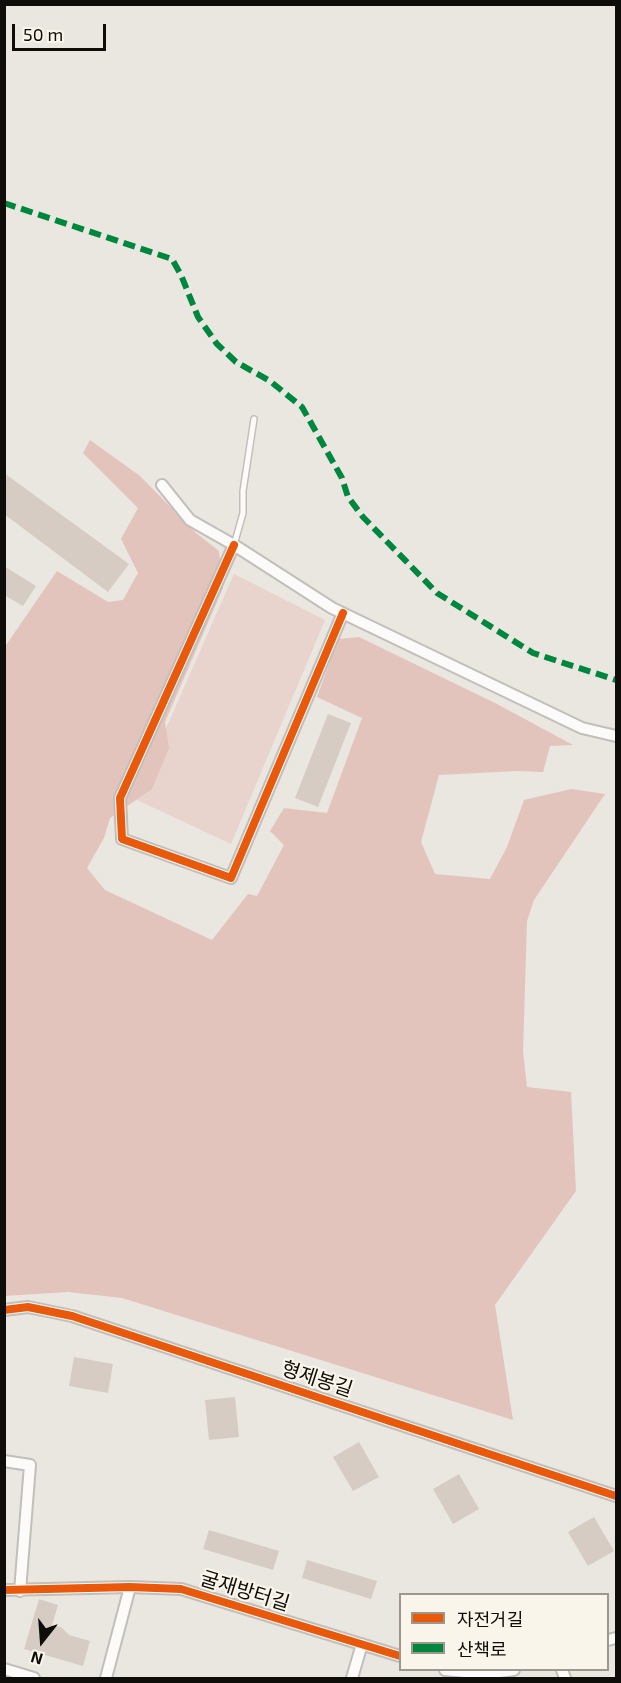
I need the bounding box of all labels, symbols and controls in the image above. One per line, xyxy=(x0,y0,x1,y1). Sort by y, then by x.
scale bar xyxy=(15,12,110,50)
text: 50 m xyxy=(23,23,63,45)
street label: 형제봉길 xyxy=(278,1356,356,1402)
street label: 굴재방터길 xyxy=(198,1566,292,1616)
legend xyxy=(399,1593,609,1671)
text: 자전거길 xyxy=(457,1608,523,1630)
north arrow xyxy=(12,1611,72,1671)
text: 산책로 xyxy=(457,1638,507,1660)
text: N xyxy=(28,1648,45,1669)

